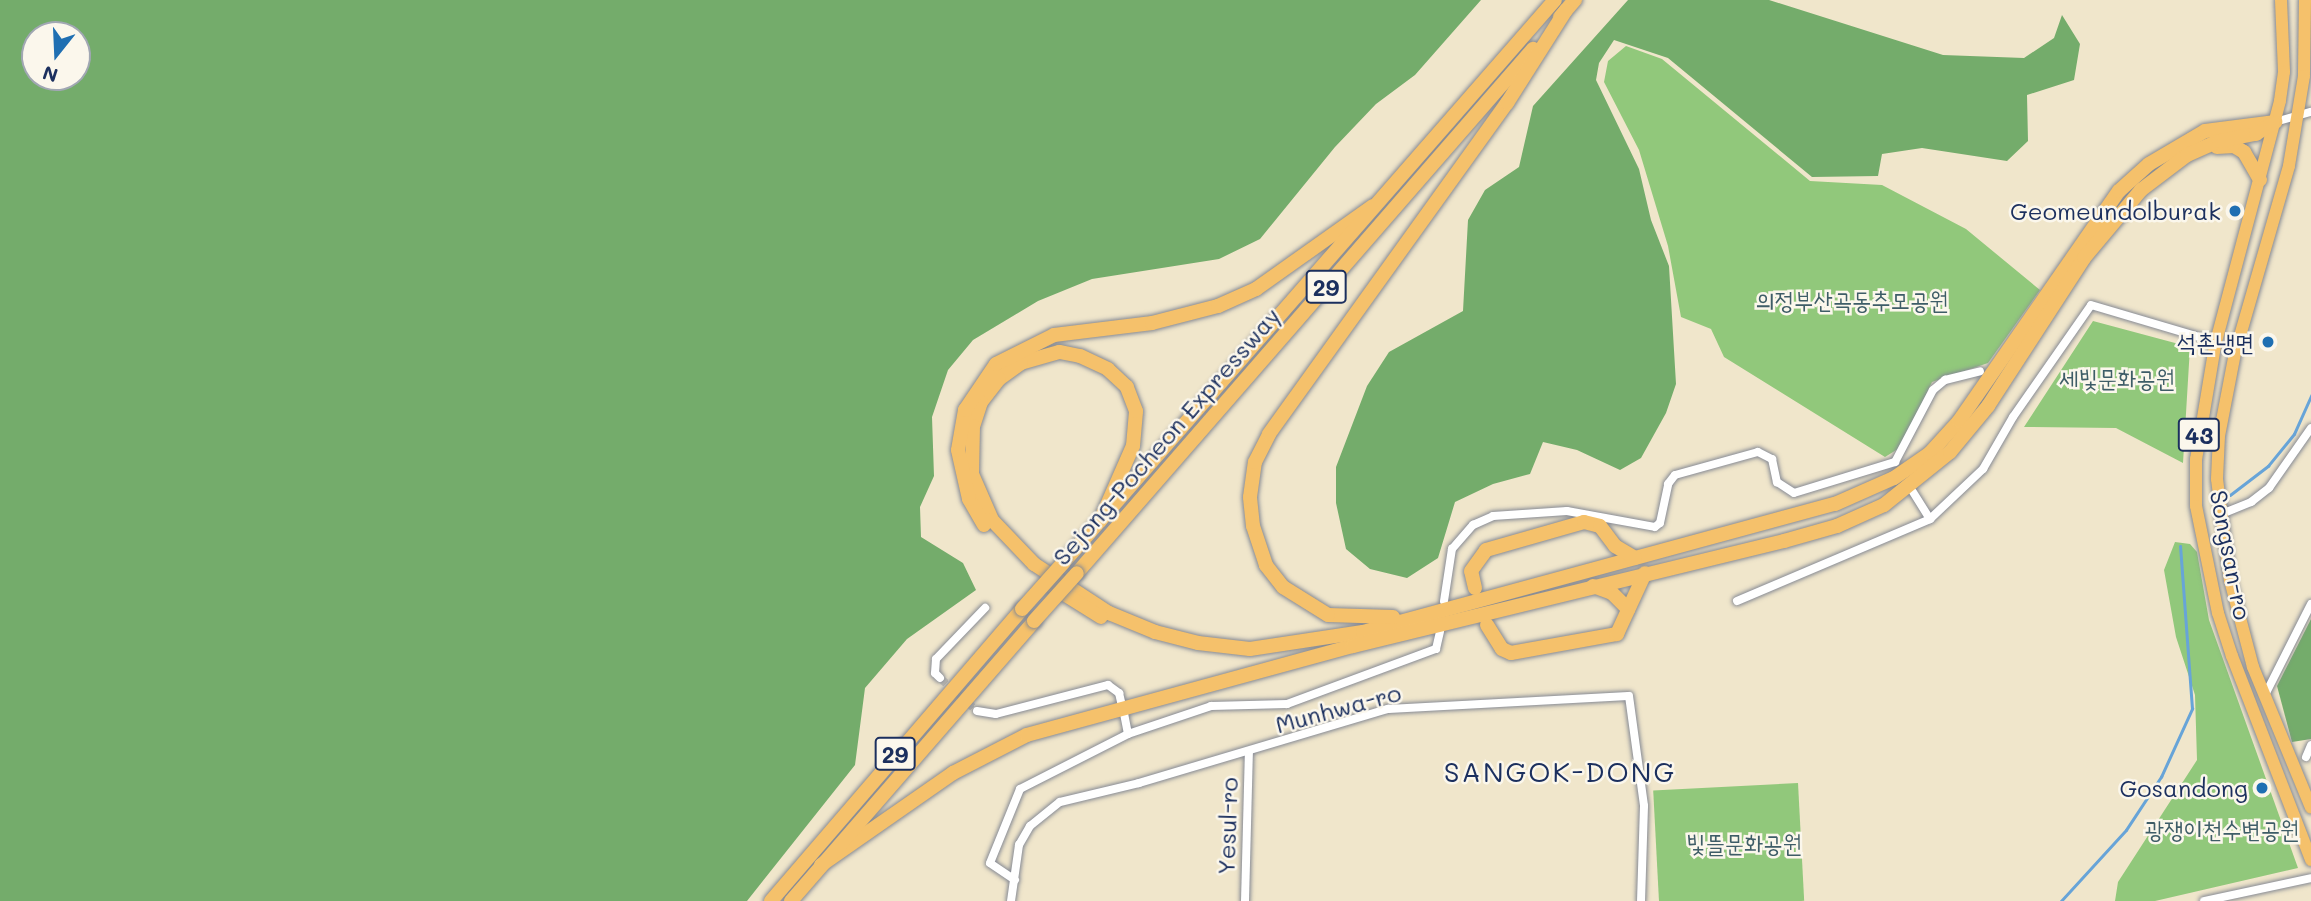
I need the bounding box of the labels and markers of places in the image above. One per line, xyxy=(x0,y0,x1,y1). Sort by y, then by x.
place label: Geomeundolburak xyxy=(2010,197,2221,225)
marker: Geomeundolburak xyxy=(2227,203,2243,219)
place label: 석촌냉면 xyxy=(2177,328,2254,356)
marker: 석촌냉면 xyxy=(2260,334,2276,350)
place label: Gosandong xyxy=(2119,774,2248,802)
marker: Gosandong xyxy=(2254,780,2270,796)

